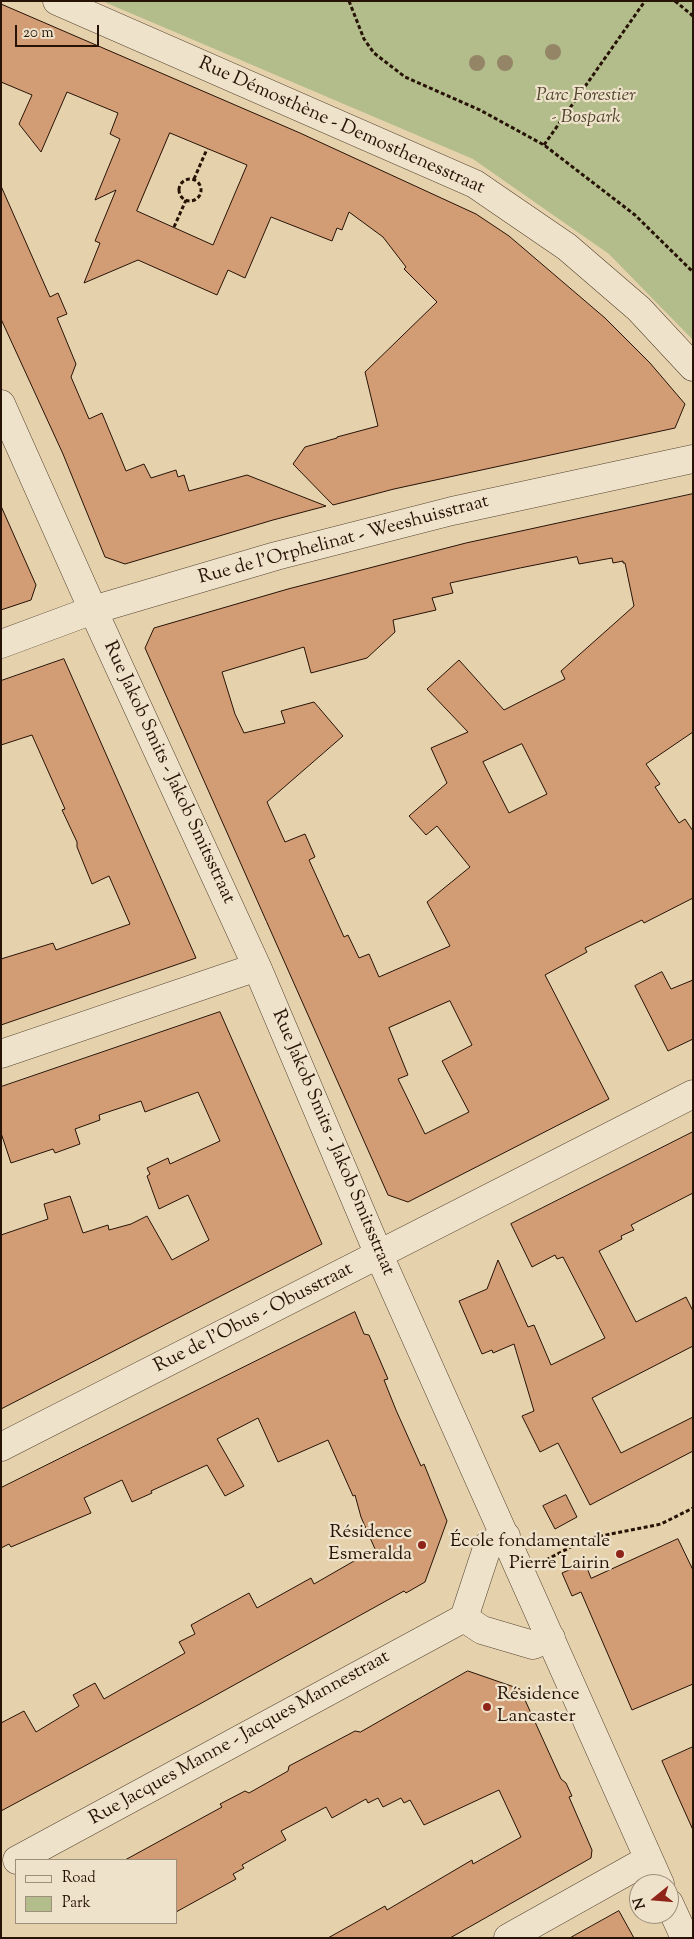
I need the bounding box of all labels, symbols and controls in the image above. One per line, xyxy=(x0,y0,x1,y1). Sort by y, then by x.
scale bar xyxy=(18,15,101,47)
text: 20 m xyxy=(23,23,54,44)
street label: Rue Démosthène - Demosthenesstraat xyxy=(194,53,488,201)
park label: Parc Forestier - Bospark xyxy=(536,86,636,130)
street label: Rue de l'Orphelinat - Weeshuisstraat xyxy=(196,491,492,591)
street label: Rue Jakob Smits - Jakob Smitsstraat xyxy=(97,638,239,908)
street label: Rue Jakob Smits - Jakob Smitsstraat xyxy=(265,1007,399,1279)
street label: Rue de l'Obus - Obusstraat xyxy=(151,1259,357,1379)
place label: Résidence Esmeralda xyxy=(328,1523,412,1567)
place label: École fondamentale Pierre Lairin xyxy=(450,1532,610,1576)
marker: Résidence Esmeralda xyxy=(416,1539,428,1551)
marker: École fondamentale Pierre Lairin xyxy=(614,1548,626,1560)
street label: Rue Jacques Manne - Jacques Mannestraat xyxy=(86,1647,394,1831)
place label: Résidence Lancaster xyxy=(497,1685,580,1729)
marker: Résidence Lancaster xyxy=(481,1701,493,1713)
legend xyxy=(15,1859,178,1924)
text: Road xyxy=(62,1868,96,1889)
north arrow xyxy=(629,1874,679,1924)
text: Park xyxy=(62,1893,91,1914)
text: N xyxy=(629,1895,652,1911)

